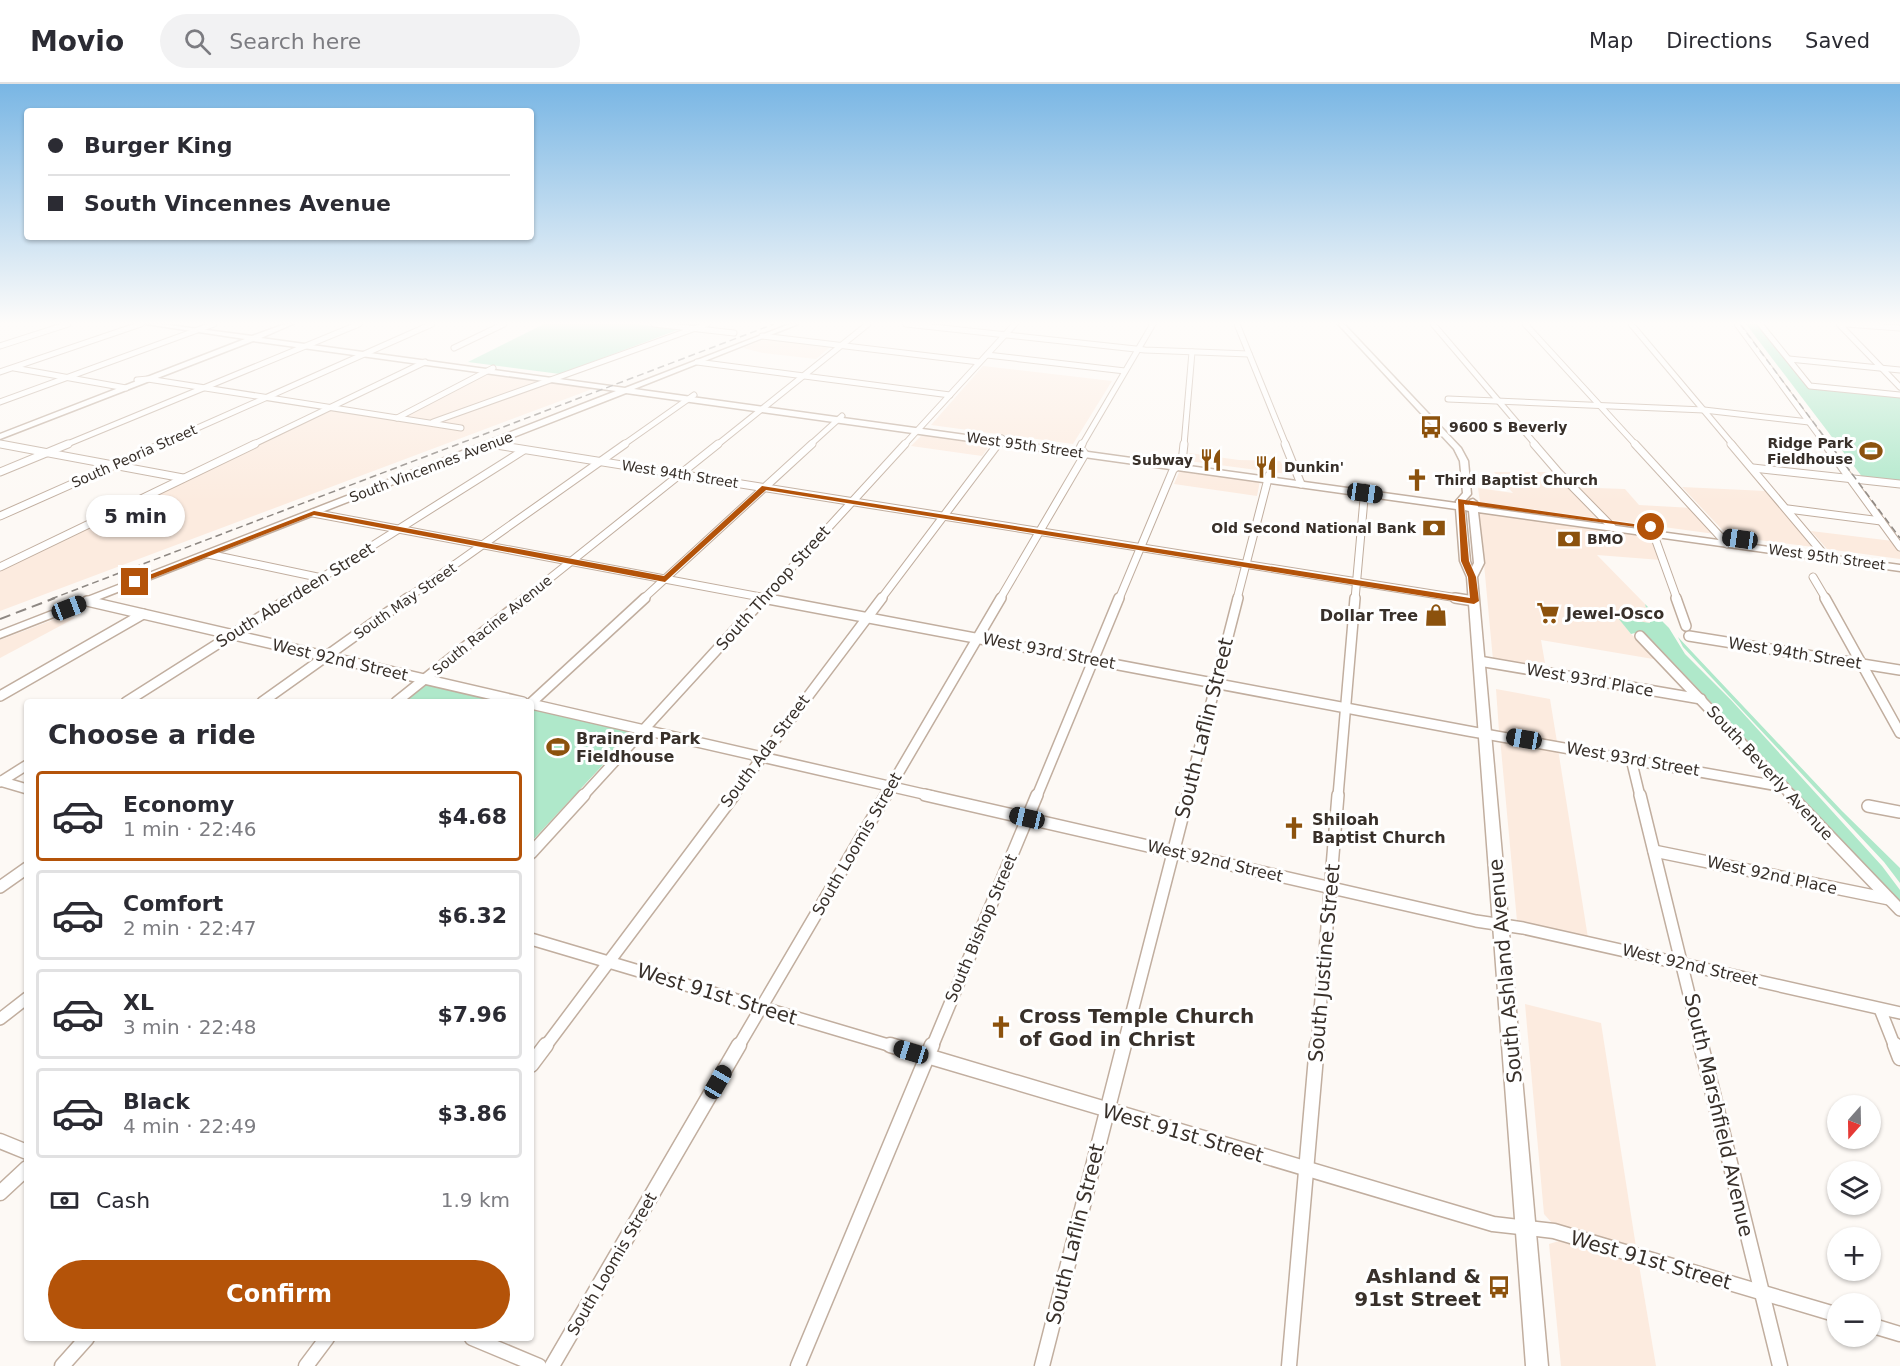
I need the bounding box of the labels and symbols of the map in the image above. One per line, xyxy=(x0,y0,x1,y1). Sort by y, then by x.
bus stop icon: 9600 S Beverly xyxy=(1418,414,1444,440)
place label: 9600 S Beverly xyxy=(1449,419,1567,435)
street label: South Peoria Street xyxy=(69,421,200,491)
street label: South Vincennes Avenue xyxy=(347,428,515,506)
street label: West 95th Street xyxy=(965,429,1085,461)
place label: Ridge Park Fieldhouse xyxy=(1767,435,1854,467)
sports icon: Ridge Park Fieldhouse xyxy=(1858,438,1884,464)
restaurant icon: Subway xyxy=(1198,447,1224,473)
place label: Subway xyxy=(1132,452,1193,468)
restaurant icon: Dunkin' xyxy=(1253,454,1279,480)
street label: West 94th Street xyxy=(620,457,740,491)
place label: Dunkin' xyxy=(1284,459,1344,475)
church icon: Third Baptist Church xyxy=(1404,467,1430,493)
place label: Third Baptist Church xyxy=(1435,472,1598,488)
car xyxy=(1346,482,1384,504)
callout: 5 min xyxy=(86,495,184,537)
route start xyxy=(1637,513,1664,540)
bank icon: Old Second National Bank xyxy=(1421,515,1447,541)
place label: Old Second National Bank xyxy=(1211,520,1417,536)
street label: South Throop Street xyxy=(712,522,834,654)
bank icon: BMO xyxy=(1556,526,1582,552)
car xyxy=(1721,528,1759,550)
place label: BMO xyxy=(1587,531,1624,547)
street label: South Aberdeen Street xyxy=(213,539,377,651)
street label: West 95th Street xyxy=(1767,541,1887,573)
street label: South May Street xyxy=(351,559,460,642)
route end xyxy=(121,568,148,595)
street label: South Racine Avenue xyxy=(429,572,555,678)
car xyxy=(49,593,89,623)
supermarket icon: Jewel-Osco xyxy=(1535,600,1561,626)
shop icon: Dollar Tree xyxy=(1423,602,1449,628)
place label: Jewel-Osco xyxy=(1565,604,1664,623)
place label: Dollar Tree xyxy=(1320,606,1418,625)
street label: West 93rd Street xyxy=(981,629,1117,673)
street label: West 94th Street xyxy=(1727,633,1863,673)
street label: West 92nd Street xyxy=(270,635,410,685)
street label: South Laflin Street xyxy=(1170,635,1238,821)
street label: West 93rd Place xyxy=(1525,659,1655,701)
street label: South Ada Street xyxy=(717,691,813,811)
street label: South Beverly Avenue xyxy=(1703,702,1837,844)
car xyxy=(1505,727,1543,751)
place label: Brainerd Park Fieldhouse xyxy=(576,729,701,766)
sports icon: Brainerd Park Fieldhouse xyxy=(545,734,571,760)
street label: West 93rd Street xyxy=(1565,738,1701,780)
street label: South Loomis Street xyxy=(808,769,906,919)
car xyxy=(1007,805,1047,831)
place label: Shiloah Baptist Church xyxy=(1312,810,1446,847)
church icon: Shiloah Baptist Church xyxy=(1281,815,1307,841)
street label: West 92nd Street xyxy=(1145,836,1285,886)
street label: South Bishop Street xyxy=(941,851,1021,1005)
street label: West 92nd Place xyxy=(1705,852,1839,898)
street label: South Ashland Avenue xyxy=(1483,858,1527,1084)
street label: South Justine Street xyxy=(1303,863,1345,1063)
street label: West 92nd Street xyxy=(1620,940,1760,990)
street label: West 91st Street xyxy=(634,958,800,1030)
street label: South Marshfield Avenue xyxy=(1679,991,1759,1239)
place label: Cross Temple Church of God in Christ xyxy=(1019,1004,1254,1051)
church icon: Cross Temple Church of God in Christ xyxy=(988,1014,1014,1040)
car xyxy=(891,1038,931,1066)
car xyxy=(701,1062,735,1102)
north arrow xyxy=(1827,1095,1881,1149)
street label: West 91st Street xyxy=(1100,1099,1266,1168)
street label: South Laflin Street xyxy=(1041,1141,1109,1327)
street label: South Loomis Street xyxy=(563,1189,661,1339)
street label: West 91st Street xyxy=(1568,1226,1734,1295)
place label: Ashland & 91st Street xyxy=(1354,1264,1481,1311)
bus stop icon: Ashland & 91st Street xyxy=(1486,1274,1512,1300)

